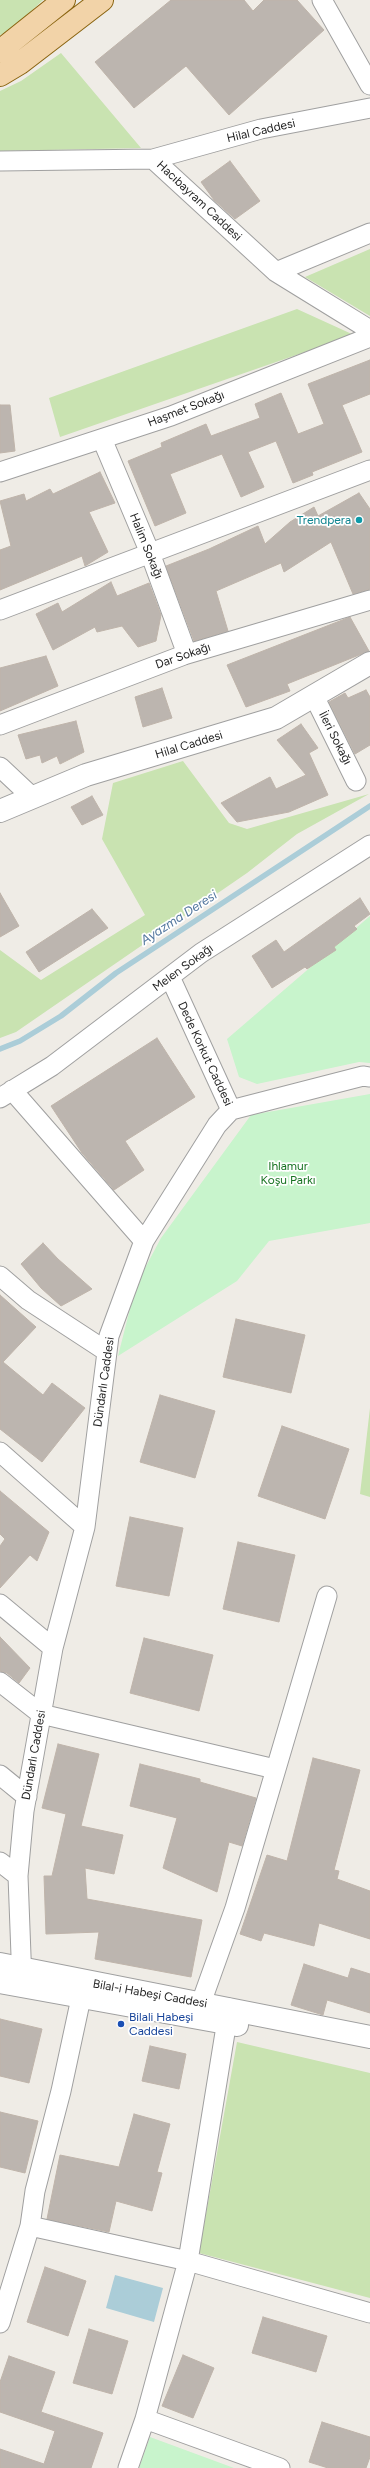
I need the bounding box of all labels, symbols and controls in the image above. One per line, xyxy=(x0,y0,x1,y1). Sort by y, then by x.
street label: Hilal Caddesi xyxy=(225,116,297,146)
street label: Hacıbayram Caddesi xyxy=(154,158,244,244)
street label: Haşmet Sokağı xyxy=(146,388,226,430)
street label: Halim Sokağı xyxy=(126,511,166,581)
place label: Trendpera xyxy=(297,513,351,527)
marker: Trendpera xyxy=(354,515,364,525)
street label: Dar Sokağı xyxy=(154,640,212,672)
street label: İleri Sokağı xyxy=(315,709,355,767)
street label: Hilal Caddesi xyxy=(153,728,225,762)
water label: Ayazma Deresi xyxy=(138,887,220,949)
street label: Melen Sokağı xyxy=(150,941,216,995)
street label: Dede Korkut Caddesi xyxy=(175,1000,235,1108)
park label: Ihlamur Koşu Parkı xyxy=(260,1159,316,1187)
street label: Dündarlı Caddesi xyxy=(91,1336,117,1428)
street label: Dündarlı Caddesi xyxy=(19,1709,49,1801)
street label: Bilal-i Habeşi Caddesi xyxy=(92,1977,208,2011)
place label: Bilali Habeşi Caddesi xyxy=(129,2010,193,2038)
marker: Bilali Habeşi Caddesi xyxy=(116,2019,126,2029)

